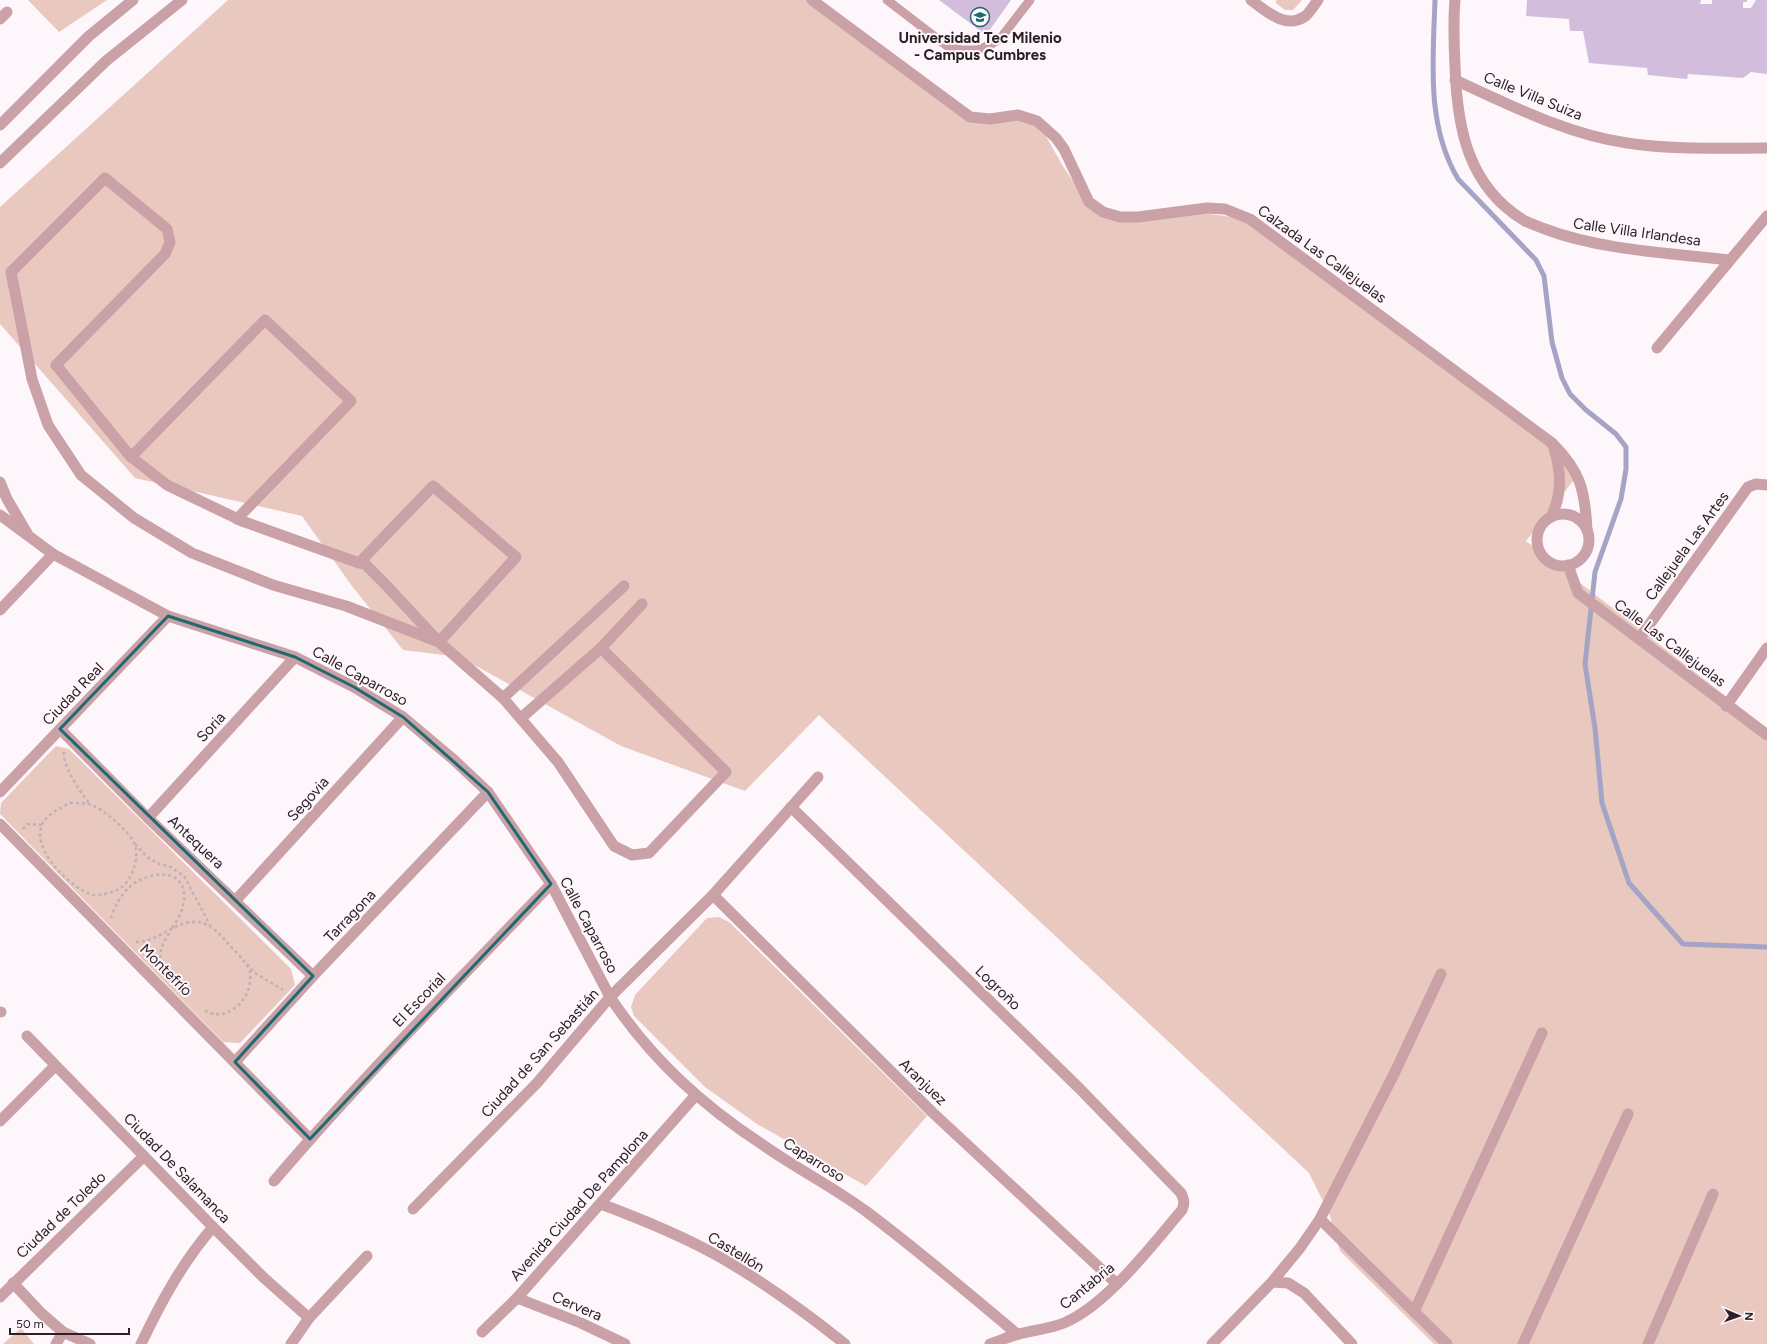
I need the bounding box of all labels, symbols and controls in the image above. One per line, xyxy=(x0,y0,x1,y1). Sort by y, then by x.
school or university icon: Universidad Tec Milenio - Campus Cumbres xyxy=(969,6,991,28)
place label: Universidad Tec Milenio - Campus Cumbres xyxy=(898,29,1062,64)
street label: Calle Villa Suiza xyxy=(1481,68,1585,124)
street label: Calzada Las Callejuelas xyxy=(1254,201,1390,307)
street label: Calle Villa Irlandesa xyxy=(1572,214,1702,250)
street label: Callejuela Las Artes xyxy=(1641,488,1733,604)
street label: Calle Las Callejuelas xyxy=(1611,595,1729,691)
street label: Calle Caparroso xyxy=(309,642,411,710)
street label: Ciudad Real xyxy=(39,659,107,729)
street label: Soria xyxy=(193,708,229,746)
street label: Segovia xyxy=(283,773,333,825)
street label: Antequera xyxy=(164,811,228,873)
street label: Calle Caparroso xyxy=(556,874,622,976)
street label: Tarragona xyxy=(320,886,380,946)
street label: Montefrío xyxy=(136,940,196,1000)
street label: Logroño xyxy=(972,962,1025,1014)
street label: El Escorial xyxy=(389,969,449,1031)
street label: Ciudad de San Sebastián xyxy=(477,985,603,1121)
street label: Aranjuez xyxy=(895,1055,951,1109)
street label: Ciudad De Salamanca xyxy=(120,1109,234,1227)
street label: Avenida Ciudad De Pamplona xyxy=(506,1126,652,1284)
street label: Caparroso xyxy=(780,1134,848,1186)
street label: Ciudad de Toledo xyxy=(13,1168,110,1262)
street label: Castellón xyxy=(704,1228,768,1276)
street label: Cantabria xyxy=(1056,1259,1118,1313)
street label: Cervera xyxy=(549,1287,605,1325)
north arrow xyxy=(1719,1296,1759,1336)
scale bar xyxy=(10,1310,129,1336)
text: N xyxy=(1742,1312,1755,1321)
text: 50 m xyxy=(16,1317,44,1331)

